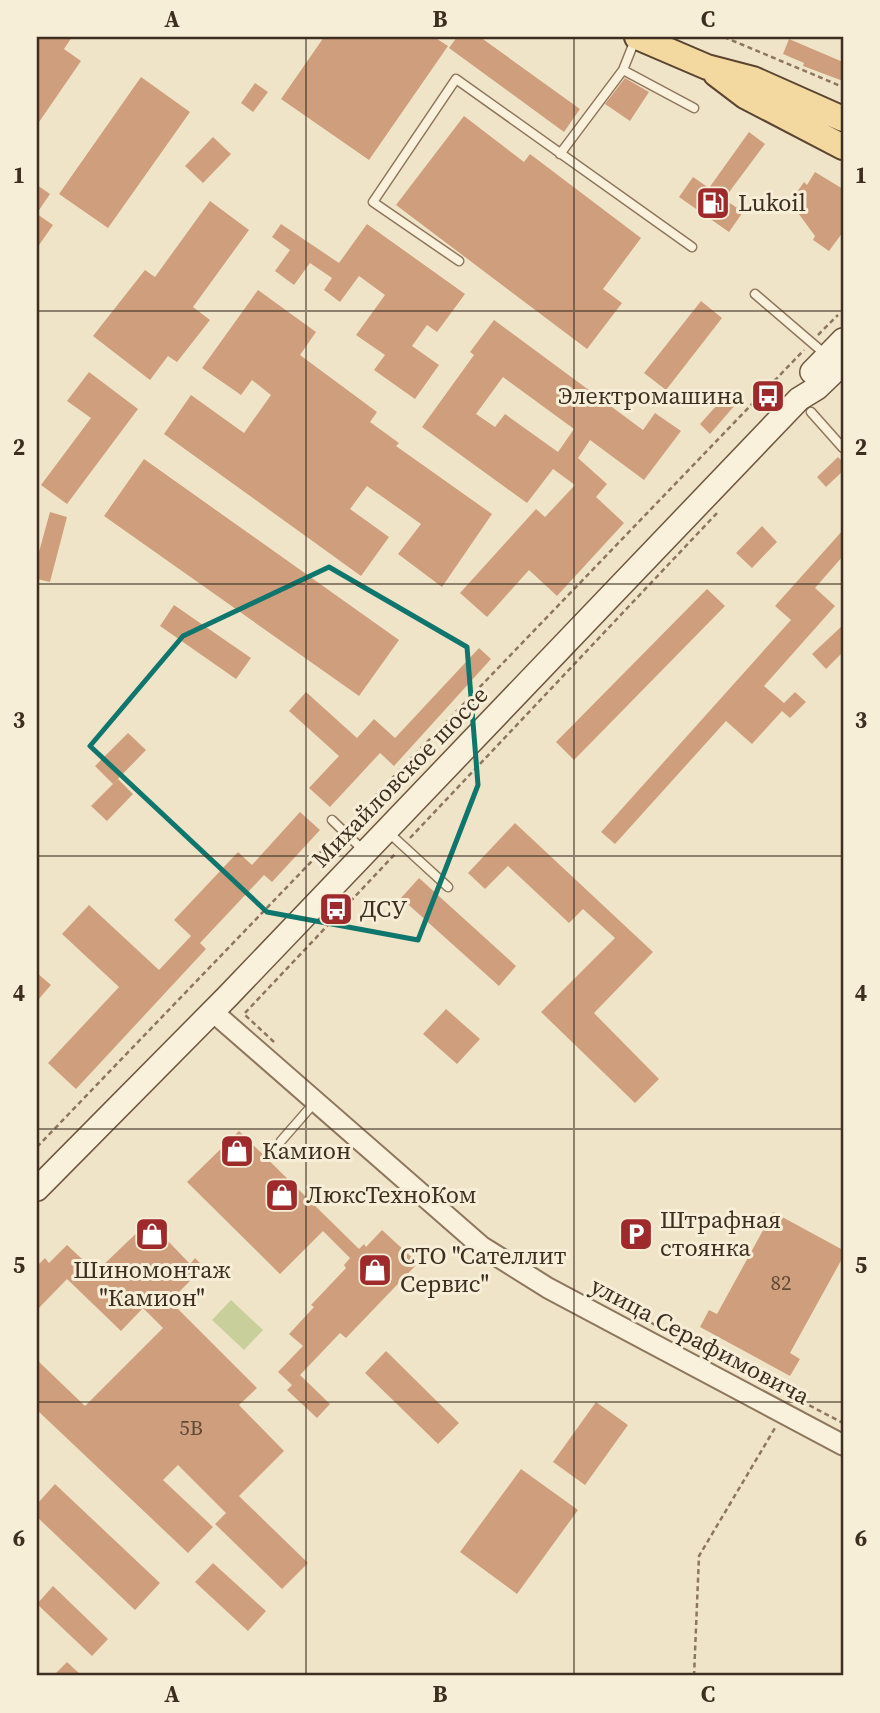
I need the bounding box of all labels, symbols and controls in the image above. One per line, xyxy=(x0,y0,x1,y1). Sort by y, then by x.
text: A xyxy=(164,3,180,35)
text: B xyxy=(433,3,448,35)
text: C xyxy=(701,3,715,35)
text: 1 xyxy=(13,159,25,191)
text: 1 xyxy=(855,159,867,191)
fuel station icon: Lukoil xyxy=(694,184,732,222)
place label: Lukoil xyxy=(738,186,806,219)
bus stop icon: Электромашина xyxy=(749,377,787,415)
place label: Электромашина xyxy=(558,379,745,412)
text: 2 xyxy=(13,431,25,463)
text: 2 xyxy=(855,431,867,463)
street label: Михайловское шоссе xyxy=(304,679,495,875)
text: 3 xyxy=(13,704,25,736)
text: 3 xyxy=(855,704,867,736)
bus stop icon: ДСУ xyxy=(317,890,355,928)
place label: ДСУ xyxy=(360,892,407,925)
text: 4 xyxy=(13,977,25,1009)
text: 4 xyxy=(855,977,867,1009)
shop icon: Камион xyxy=(218,1132,256,1170)
place label: Камион xyxy=(262,1134,351,1167)
shop icon: ЛюксТехноКом xyxy=(263,1176,301,1214)
place label: ЛюксТехноКом xyxy=(306,1178,477,1211)
place label: Штрафная стоянка xyxy=(660,1203,781,1264)
shop icon: Шиномонтаж "Камион" xyxy=(133,1215,171,1253)
parking icon: Штрафная стоянка xyxy=(617,1215,655,1253)
place label: СТО "Сателлит Сервис" xyxy=(400,1239,567,1300)
text: 5 xyxy=(13,1249,25,1281)
text: 5 xyxy=(855,1249,867,1281)
shop icon: СТО "Сателлит Сервис" xyxy=(356,1251,394,1289)
place label: Шиномонтаж "Камион" xyxy=(73,1253,231,1314)
house number: 82 xyxy=(771,1268,792,1297)
street label: улица Серафимовича xyxy=(585,1269,816,1413)
house number: 5В xyxy=(179,1413,203,1442)
text: 6 xyxy=(13,1522,25,1554)
text: 6 xyxy=(855,1522,867,1554)
text: A xyxy=(164,1678,180,1710)
text: B xyxy=(433,1678,448,1710)
text: C xyxy=(701,1678,715,1710)

